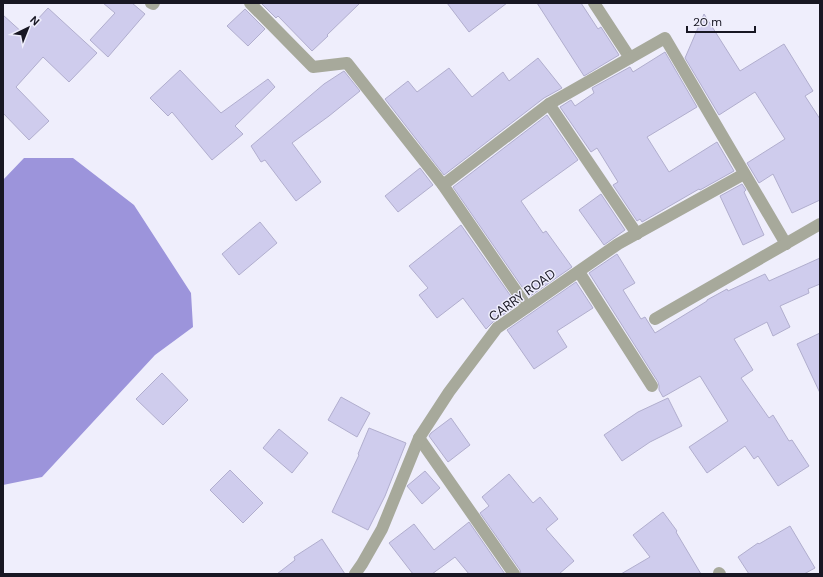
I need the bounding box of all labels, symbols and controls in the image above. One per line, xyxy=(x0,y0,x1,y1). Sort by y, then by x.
north arrow xyxy=(8,8,48,48)
scale bar xyxy=(687,8,755,34)
text: N xyxy=(27,13,43,29)
text: 20 m xyxy=(693,14,722,30)
street label: CARRY ROAD xyxy=(485,265,559,325)

